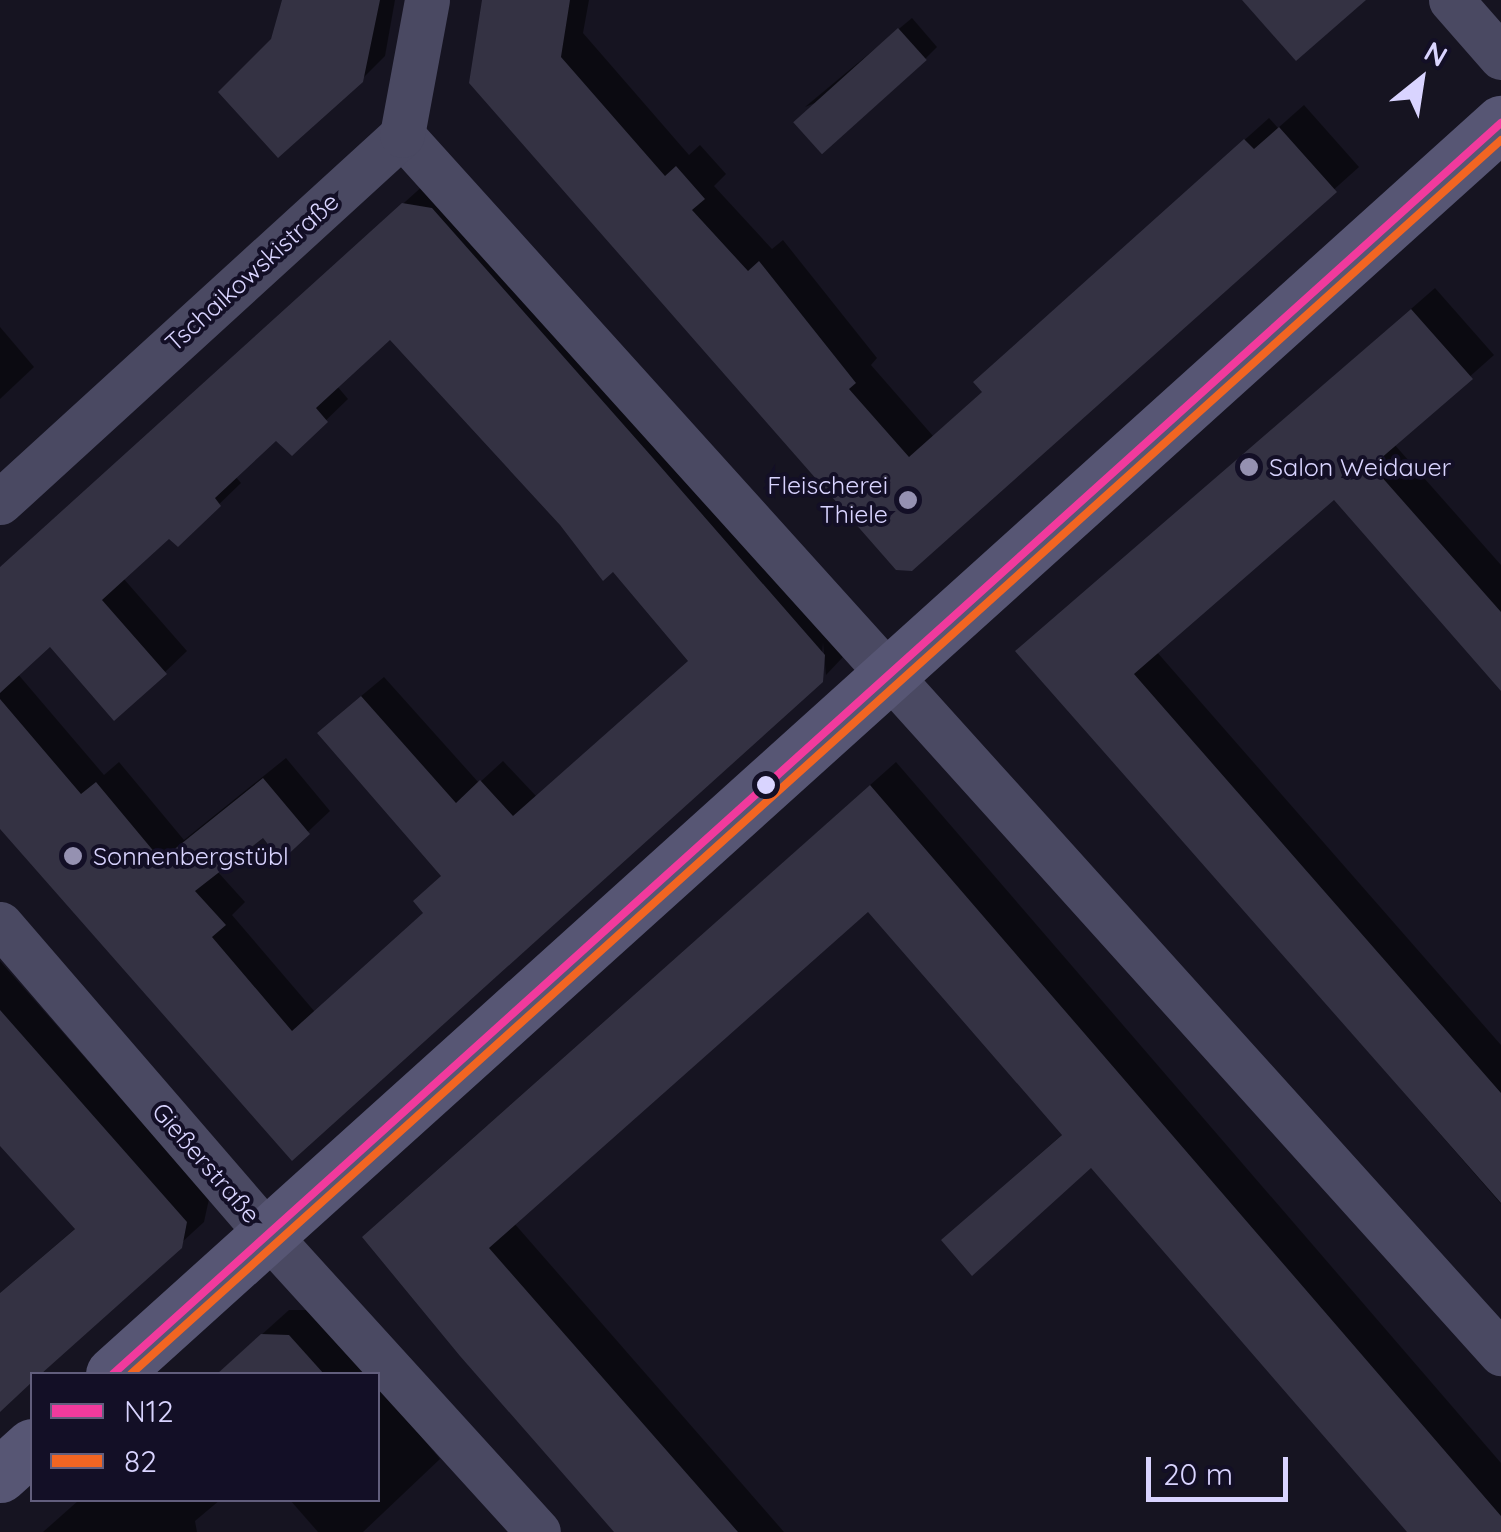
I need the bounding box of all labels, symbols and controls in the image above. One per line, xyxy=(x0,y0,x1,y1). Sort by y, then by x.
north arrow xyxy=(1371,30,1471,130)
text: N xyxy=(1419,33,1454,74)
street label: Tschaikowskistraße xyxy=(159,186,345,358)
place label: Salon Weidauer xyxy=(1269,452,1451,482)
marker: Salon Weidauer xyxy=(1238,456,1260,478)
place label: Fleischerei Thiele xyxy=(767,471,888,530)
marker: Fleischerei Thiele xyxy=(897,489,919,511)
unlabelled marker xyxy=(756,775,776,795)
place label: Sonnenbergstübl xyxy=(93,841,289,871)
marker: Sonnenbergstübl xyxy=(62,845,84,867)
street label: Gießerstraße xyxy=(146,1097,266,1229)
legend xyxy=(30,1372,380,1502)
text: N12 xyxy=(124,1392,174,1430)
scale bar xyxy=(1151,1437,1294,1499)
text: 82 xyxy=(124,1442,157,1480)
text: 20 m xyxy=(1163,1455,1233,1493)

